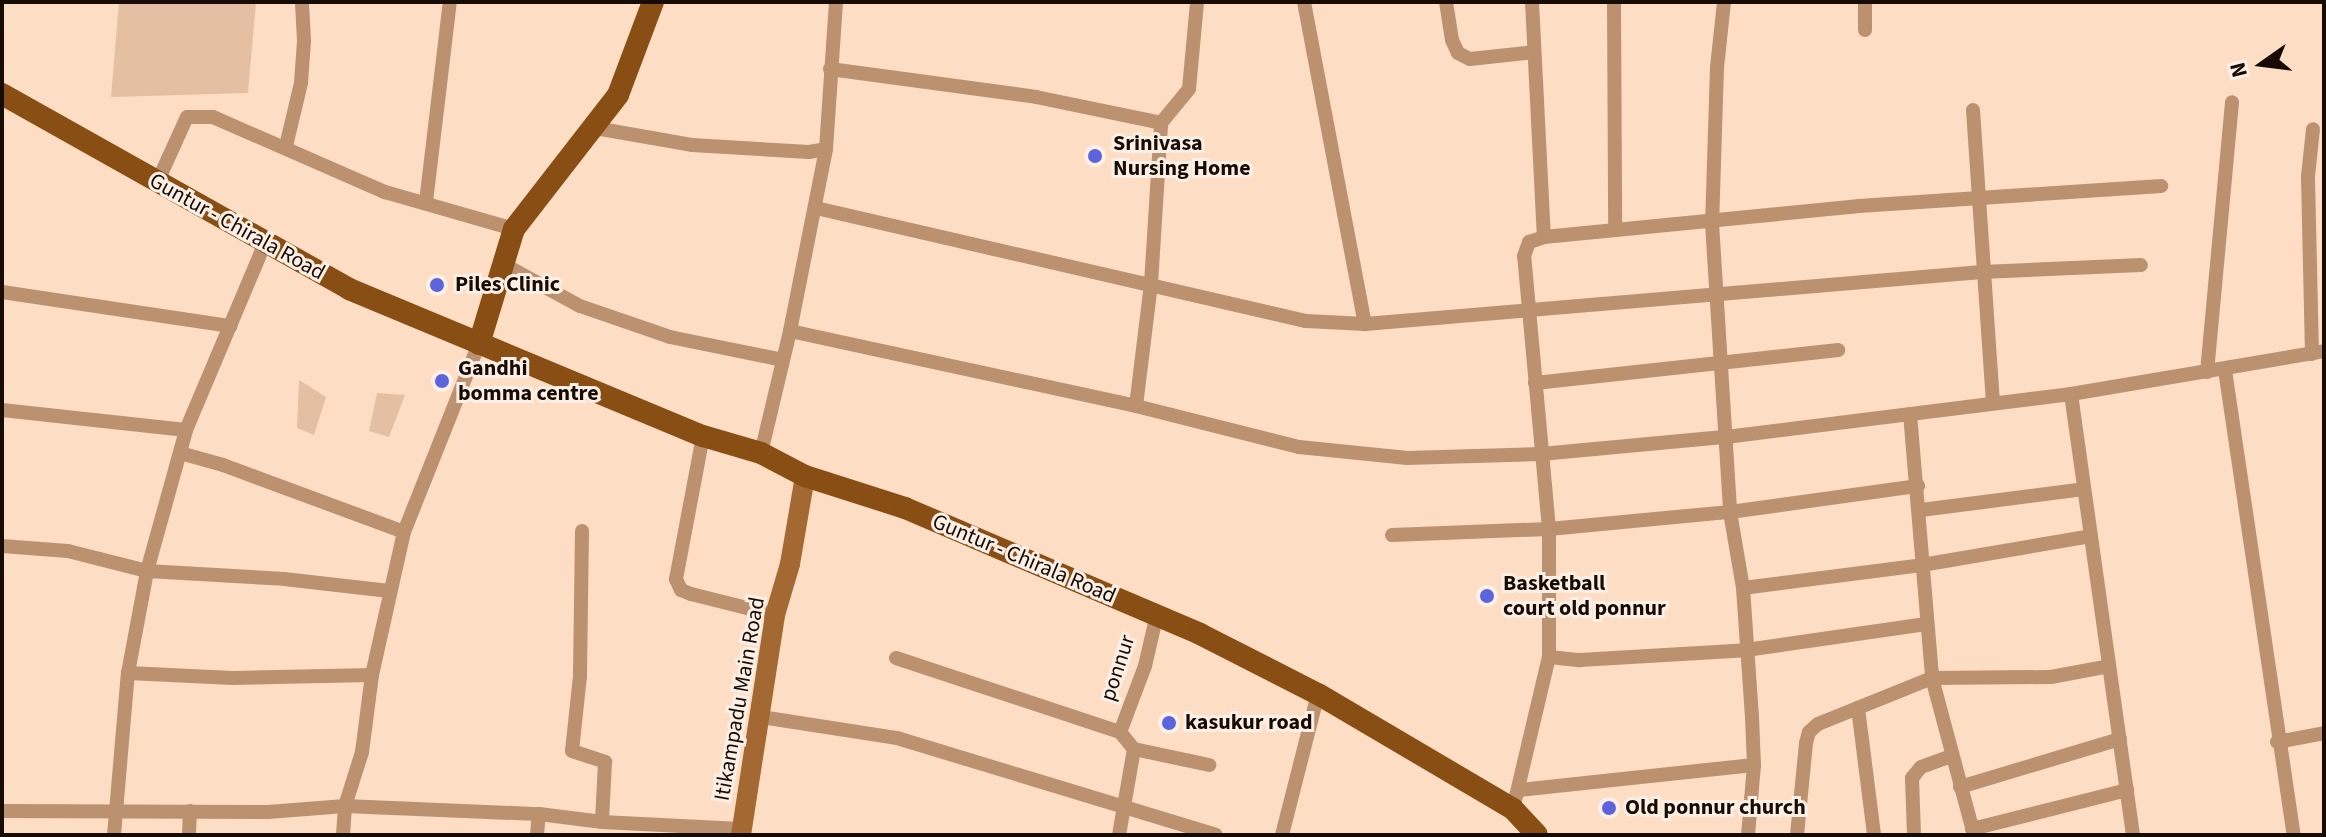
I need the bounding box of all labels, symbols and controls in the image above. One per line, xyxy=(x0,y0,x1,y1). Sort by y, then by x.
north arrow xyxy=(2222,24,2302,104)
text: N xyxy=(2221,59,2256,81)
place label: Srinivasa Nursing Home xyxy=(1113,130,1251,182)
marker: Srinivasa Nursing Home xyxy=(1084,145,1106,167)
street label: Guntur - Chirala Road xyxy=(145,168,329,286)
place label: Piles Clinic xyxy=(455,272,560,298)
marker: Piles Clinic xyxy=(426,274,448,296)
place label: Gandhi bomma centre xyxy=(458,355,599,406)
marker: Gandhi bomma centre xyxy=(433,372,451,390)
street label: Guntur - Chirala Road xyxy=(928,508,1120,610)
place label: Basketball court old ponnur xyxy=(1503,570,1666,622)
marker: Basketball court old ponnur xyxy=(1478,587,1496,605)
street label: Itikampadu Main Road xyxy=(709,595,771,803)
street label: ponnur xyxy=(1095,632,1141,704)
place label: kasukur road xyxy=(1185,710,1313,736)
marker: kasukur road xyxy=(1160,714,1178,732)
place label: Old ponnur church xyxy=(1625,795,1806,821)
marker: Old ponnur church xyxy=(1600,799,1618,817)

